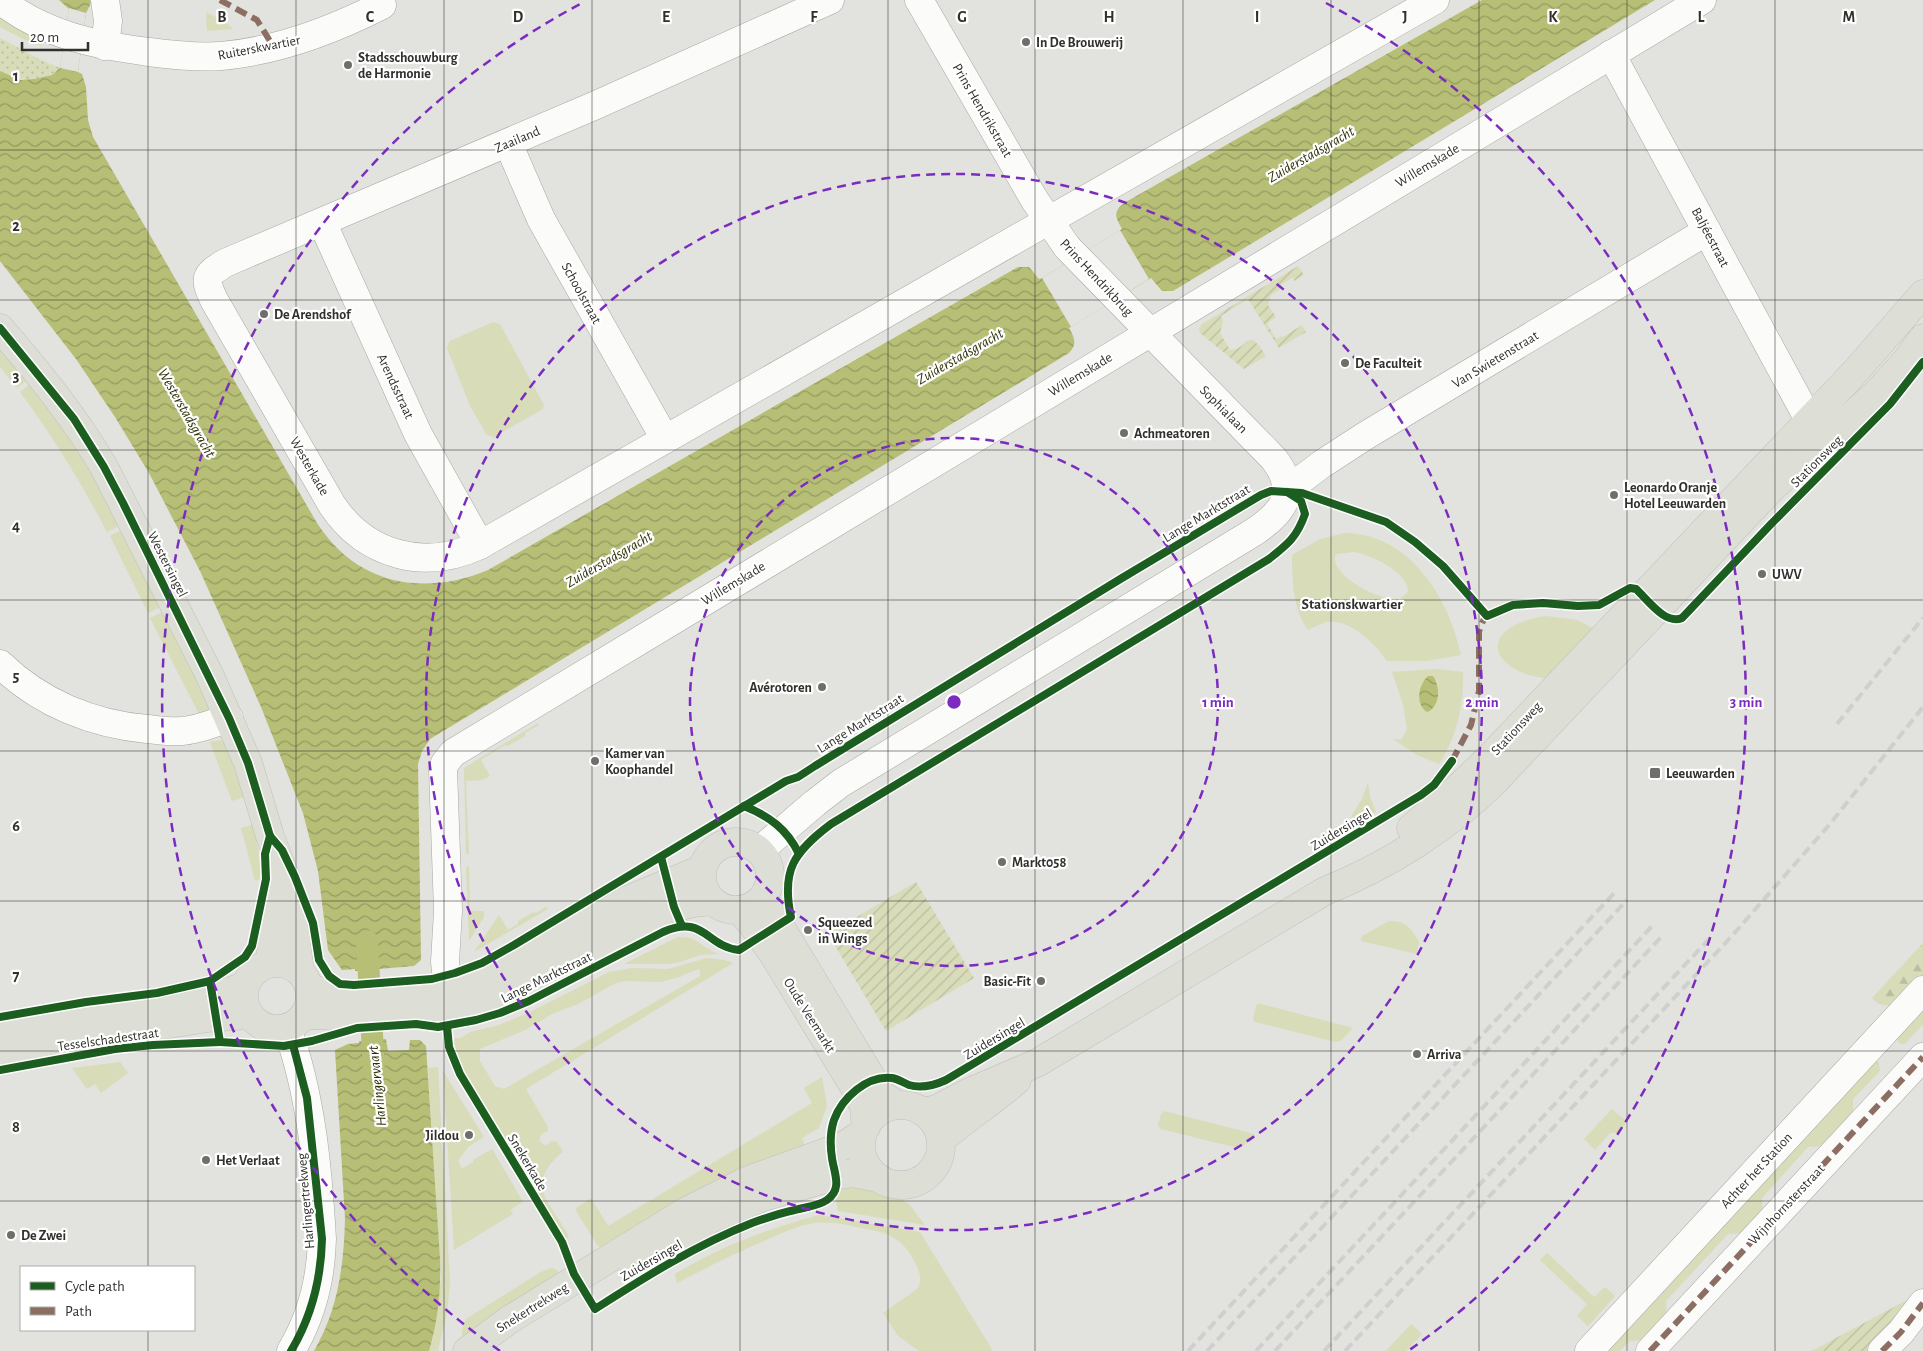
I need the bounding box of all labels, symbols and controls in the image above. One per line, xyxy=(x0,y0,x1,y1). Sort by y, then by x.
text: B xyxy=(217,9,227,25)
text: C xyxy=(366,9,375,25)
text: D xyxy=(513,9,524,25)
text: E xyxy=(662,9,670,25)
text: F xyxy=(810,9,818,25)
text: G xyxy=(957,9,967,25)
text: H xyxy=(1103,9,1115,25)
text: I xyxy=(1255,9,1259,25)
text: J xyxy=(1402,9,1408,25)
text: K xyxy=(1548,9,1558,25)
text: L xyxy=(1698,9,1705,25)
text: M xyxy=(1843,9,1855,25)
scale bar xyxy=(22,20,89,52)
text: 20 m xyxy=(30,30,59,45)
street label: Ruiterskwartier xyxy=(217,33,302,63)
marker: In De Brouwerij xyxy=(1020,36,1032,48)
place label: In De Brouwerij xyxy=(1036,36,1123,50)
place label: Stadsschouwburg de Harmonie xyxy=(358,51,459,81)
marker: Stadsschouwburg de Harmonie xyxy=(342,59,354,71)
street label: Prins Hendrikstraat xyxy=(950,61,1015,160)
text: 1 xyxy=(13,68,19,84)
street label: Zaailand xyxy=(493,124,542,156)
water label: Zuiderstadsgracht xyxy=(1265,124,1357,185)
street label: Willemskade xyxy=(1393,141,1462,190)
street label: Baljéestraat xyxy=(1689,205,1732,270)
text: 2 xyxy=(12,218,20,234)
street label: Prins Hendrikbrug xyxy=(1057,236,1136,319)
street label: Schoolstraat xyxy=(559,261,604,327)
marker: De Arendshof xyxy=(258,308,270,320)
place label: De Arendshof xyxy=(274,308,352,322)
water label: Zuiderstadsgracht xyxy=(914,326,1006,387)
street label: Van Swietenstraat xyxy=(1450,328,1542,391)
street label: Willemskade xyxy=(1046,350,1115,399)
street label: Arendsstraat xyxy=(374,352,416,422)
marker: De Faculteit xyxy=(1339,357,1351,369)
place label: De Faculteit xyxy=(1355,357,1422,371)
water label: Westerstadsgracht xyxy=(155,366,218,460)
text: 3 xyxy=(13,368,20,384)
street label: Sophialaan xyxy=(1197,383,1250,436)
marker: Achmeatoren xyxy=(1118,427,1130,439)
place label: Achmeatoren xyxy=(1134,427,1210,441)
street label: Stationsweg xyxy=(1788,433,1845,490)
street label: Westerkade xyxy=(287,435,331,498)
place label: Leonardo Oranje Hotel Leeuwarden xyxy=(1624,481,1726,511)
street label: Lange Marktstraat xyxy=(1160,482,1253,545)
marker: Leonardo Oranje Hotel Leeuwarden xyxy=(1608,489,1620,501)
text: 4 xyxy=(12,518,20,534)
water label: Zuiderstadsgracht xyxy=(563,529,655,590)
street label: Westersingel xyxy=(145,530,190,599)
street label: Willemskade xyxy=(699,559,768,608)
marker: UWV xyxy=(1756,568,1768,580)
place label: UWV xyxy=(1772,568,1803,582)
district label: Stationskwartier xyxy=(1301,597,1403,612)
text: 5 xyxy=(13,668,20,684)
place label: Avérotoren xyxy=(749,681,812,695)
marker: Avérotoren xyxy=(816,681,828,693)
street label: Lange Marktstraat xyxy=(815,691,907,756)
centre of rings xyxy=(945,693,963,711)
text: 1 min xyxy=(1202,695,1234,710)
text: 2 min xyxy=(1465,695,1499,710)
text: 3 min xyxy=(1730,695,1762,710)
street label: Stationsweg xyxy=(1489,699,1545,758)
place label: Kamer van Koophandel xyxy=(605,747,673,777)
marker: Kamer van Koophandel xyxy=(589,755,601,767)
marker: Leeuwarden xyxy=(1648,766,1662,780)
place label: Leeuwarden xyxy=(1666,767,1735,781)
street label: Zuidersingel xyxy=(1309,806,1374,853)
text: 6 xyxy=(12,818,20,834)
marker: Markt058 xyxy=(996,856,1008,868)
place label: Markt058 xyxy=(1012,856,1066,870)
place label: Squeezed in Wings xyxy=(818,916,873,946)
marker: Squeezed in Wings xyxy=(802,924,814,936)
street label: Lange Marktstraat xyxy=(499,950,594,1006)
text: 7 xyxy=(13,968,20,984)
place label: Basic-Fit xyxy=(983,975,1031,989)
marker: Basic-Fit xyxy=(1035,975,1047,987)
street label: Oude Veemarkt xyxy=(781,976,838,1056)
street label: Zuidersingel xyxy=(962,1015,1027,1062)
street label: Tesselschadestraat xyxy=(57,1026,160,1054)
water label: Harlingervaart xyxy=(366,1045,389,1127)
marker: Arriva xyxy=(1411,1048,1423,1060)
place label: Arriva xyxy=(1427,1048,1462,1062)
text: 8 xyxy=(12,1119,20,1135)
place label: Jildou xyxy=(425,1129,460,1143)
marker: Jildou xyxy=(463,1129,475,1141)
street label: Achter het Station xyxy=(1718,1130,1795,1211)
street label: Snekerkade xyxy=(505,1132,550,1193)
street label: Harlingertrekweg xyxy=(295,1152,317,1249)
marker: Het Verlaat xyxy=(200,1154,212,1166)
place label: Het Verlaat xyxy=(216,1154,280,1168)
street label: Wijnhornsterstraat xyxy=(1746,1161,1828,1248)
marker: De Zwei xyxy=(5,1229,17,1241)
place label: De Zwei xyxy=(21,1229,66,1243)
street label: Zuidersingel xyxy=(618,1238,685,1284)
legend xyxy=(20,1266,195,1331)
text: Cycle path xyxy=(65,1279,125,1294)
street label: Snekertrekweg xyxy=(494,1280,571,1335)
text: Path xyxy=(65,1304,92,1319)

